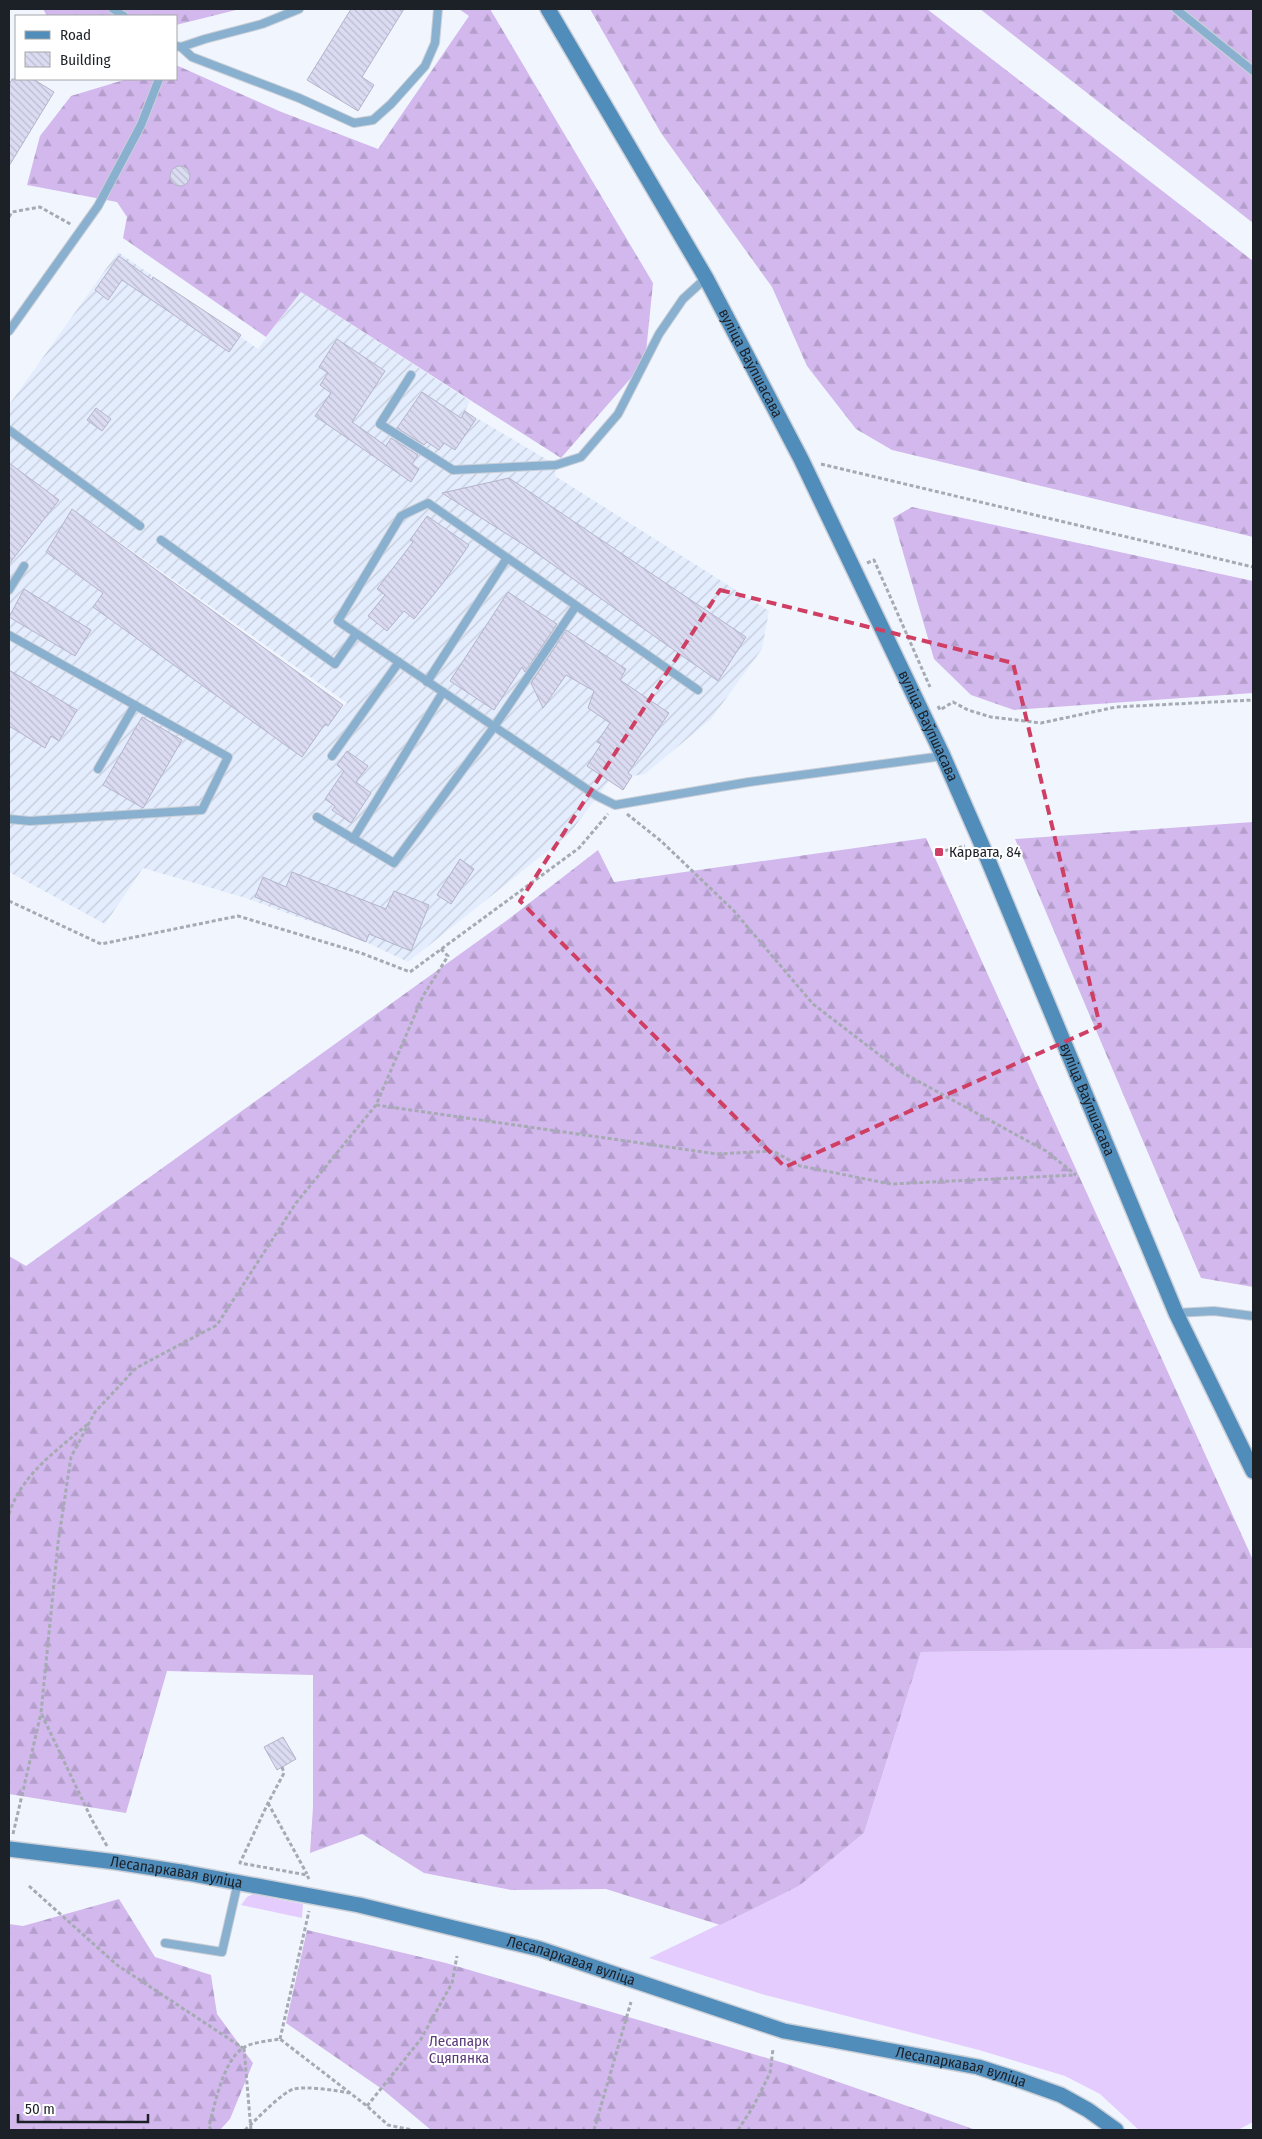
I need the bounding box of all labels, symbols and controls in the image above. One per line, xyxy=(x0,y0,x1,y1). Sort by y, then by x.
legend xyxy=(15,15,178,80)
text: Road xyxy=(60,26,91,44)
text: Building xyxy=(60,51,111,69)
street label: вуліца Ваўпшасава xyxy=(715,305,787,421)
street label: вуліца Ваўпшасава xyxy=(894,667,962,784)
place label: Карвата, 84 xyxy=(949,843,1021,861)
marker: Карвата, 84 xyxy=(933,846,945,858)
street label: вуліца Ваўпшасава xyxy=(1056,1040,1119,1158)
street label: Лесапаркавая вуліца xyxy=(109,1852,244,1892)
street label: Лесапаркавая вуліца xyxy=(505,1932,638,1989)
park label: Лесапарк Сцяпянка xyxy=(429,2032,489,2067)
street label: Лесапаркавая вуліца xyxy=(894,2043,1029,2091)
scale bar xyxy=(18,2092,148,2124)
text: 50 m xyxy=(25,2100,55,2118)

